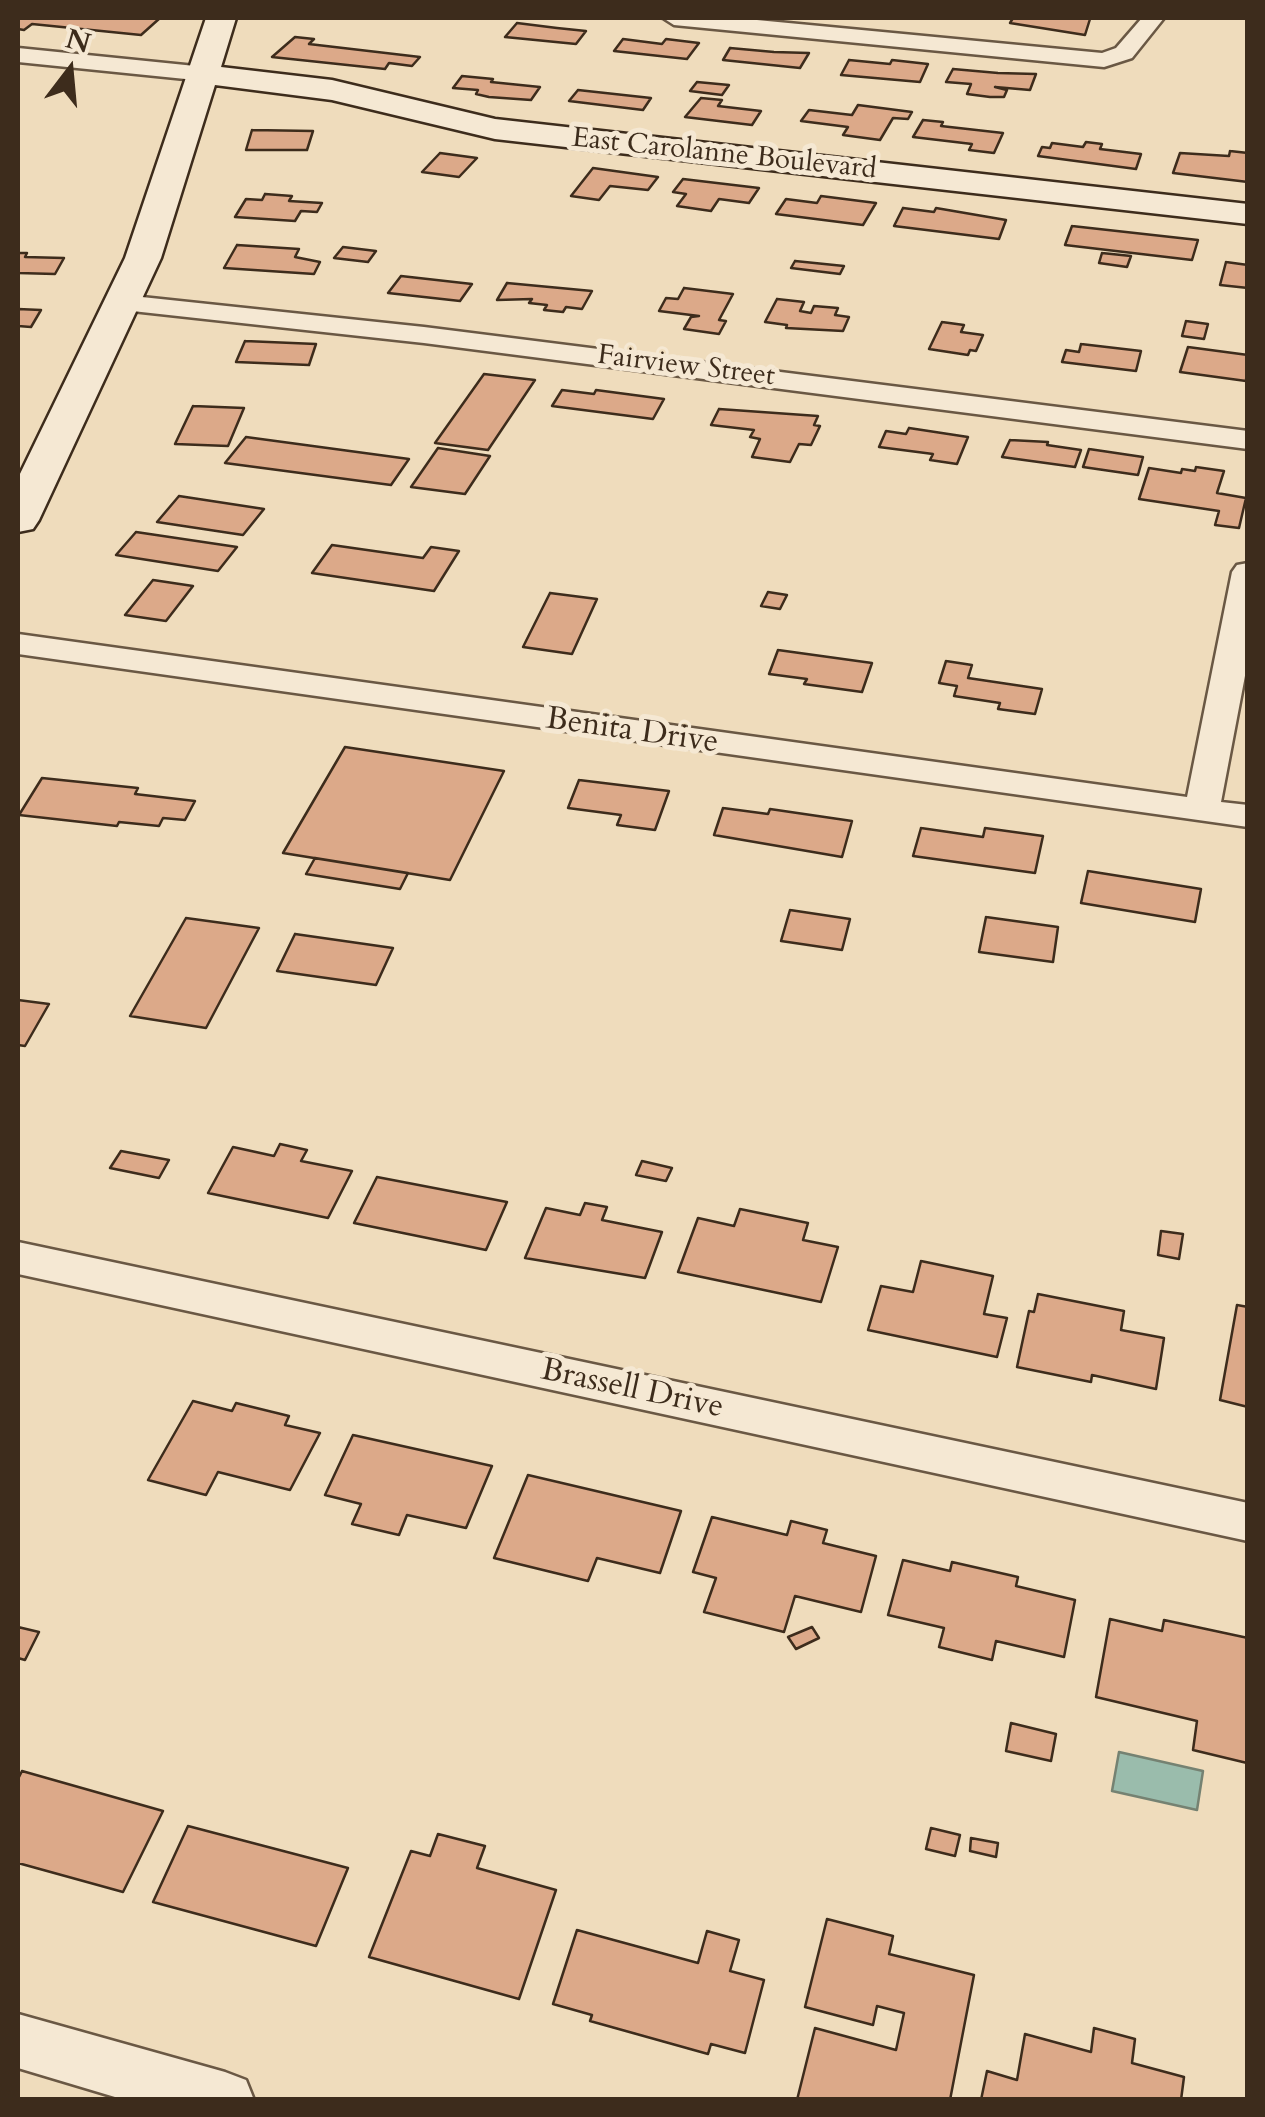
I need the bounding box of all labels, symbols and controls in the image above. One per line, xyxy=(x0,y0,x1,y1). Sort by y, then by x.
north arrow xyxy=(20,20,120,120)
text: N xyxy=(61,20,95,63)
street label: East Carolanne Boulevard xyxy=(570,122,878,188)
street label: Fairview Street xyxy=(596,339,776,395)
street label: Benita Drive xyxy=(543,701,721,763)
street label: Brassell Drive xyxy=(537,1352,727,1428)

